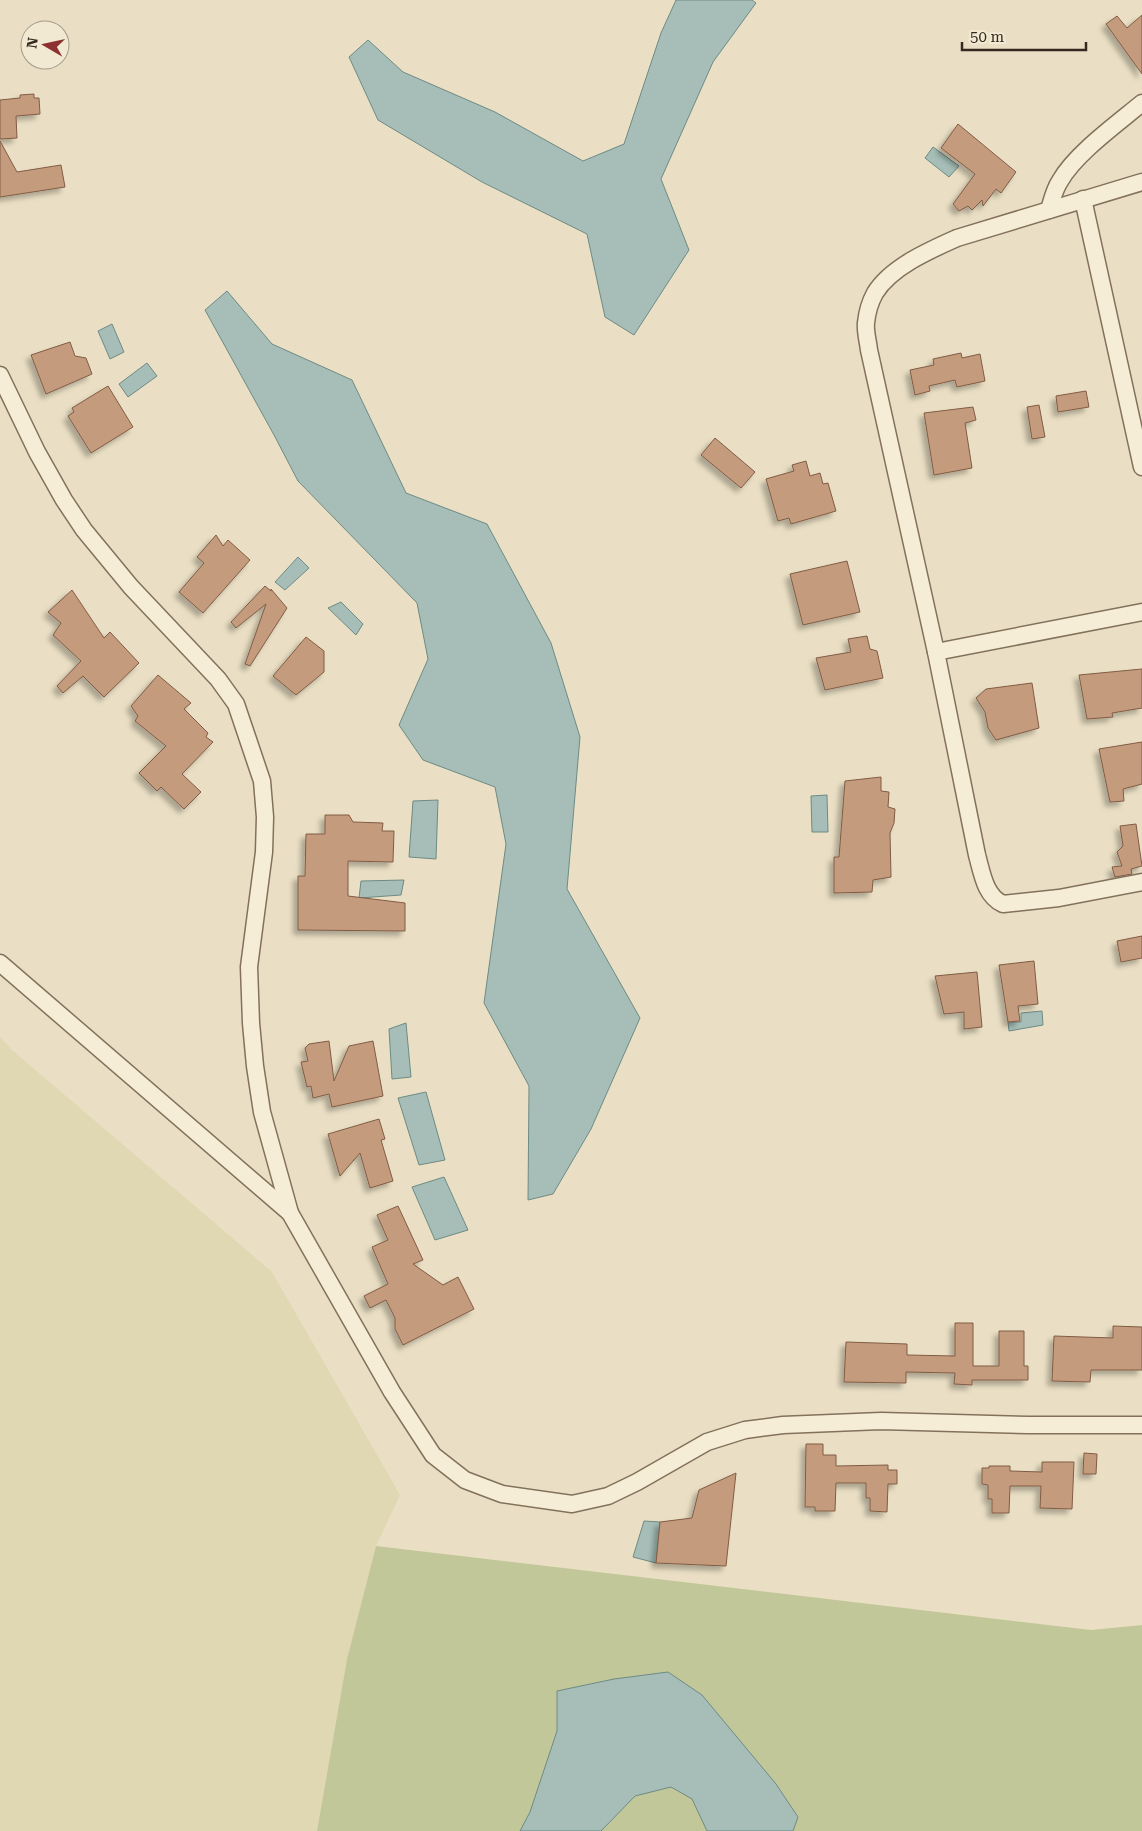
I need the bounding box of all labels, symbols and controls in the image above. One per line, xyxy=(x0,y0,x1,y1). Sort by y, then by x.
north arrow xyxy=(20,20,70,70)
scale bar xyxy=(962,20,1086,52)
text: 50 m xyxy=(970,28,1005,46)
text: N xyxy=(23,36,41,50)

